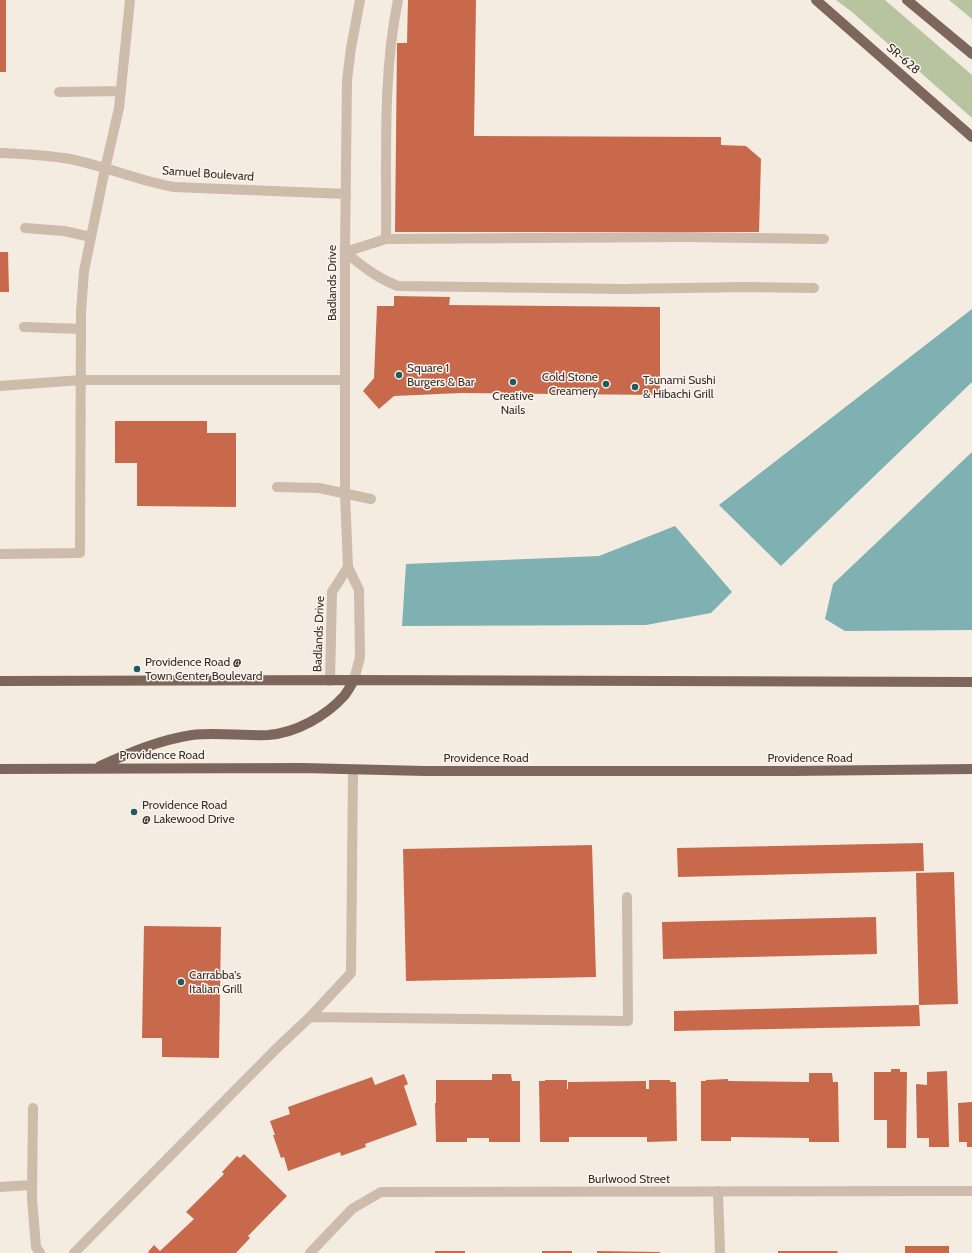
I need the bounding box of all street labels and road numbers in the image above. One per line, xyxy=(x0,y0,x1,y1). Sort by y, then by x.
street label: SR-628 xyxy=(883,41,923,77)
street label: Samuel Boulevard xyxy=(162,164,254,184)
street label: Badlands Drive xyxy=(325,245,339,321)
street label: Badlands Drive xyxy=(310,596,328,672)
street label: Providence Road xyxy=(119,748,205,762)
street label: Providence Road xyxy=(443,751,529,765)
street label: Providence Road xyxy=(767,751,853,765)
street label: Burlwood Street xyxy=(588,1172,670,1186)

